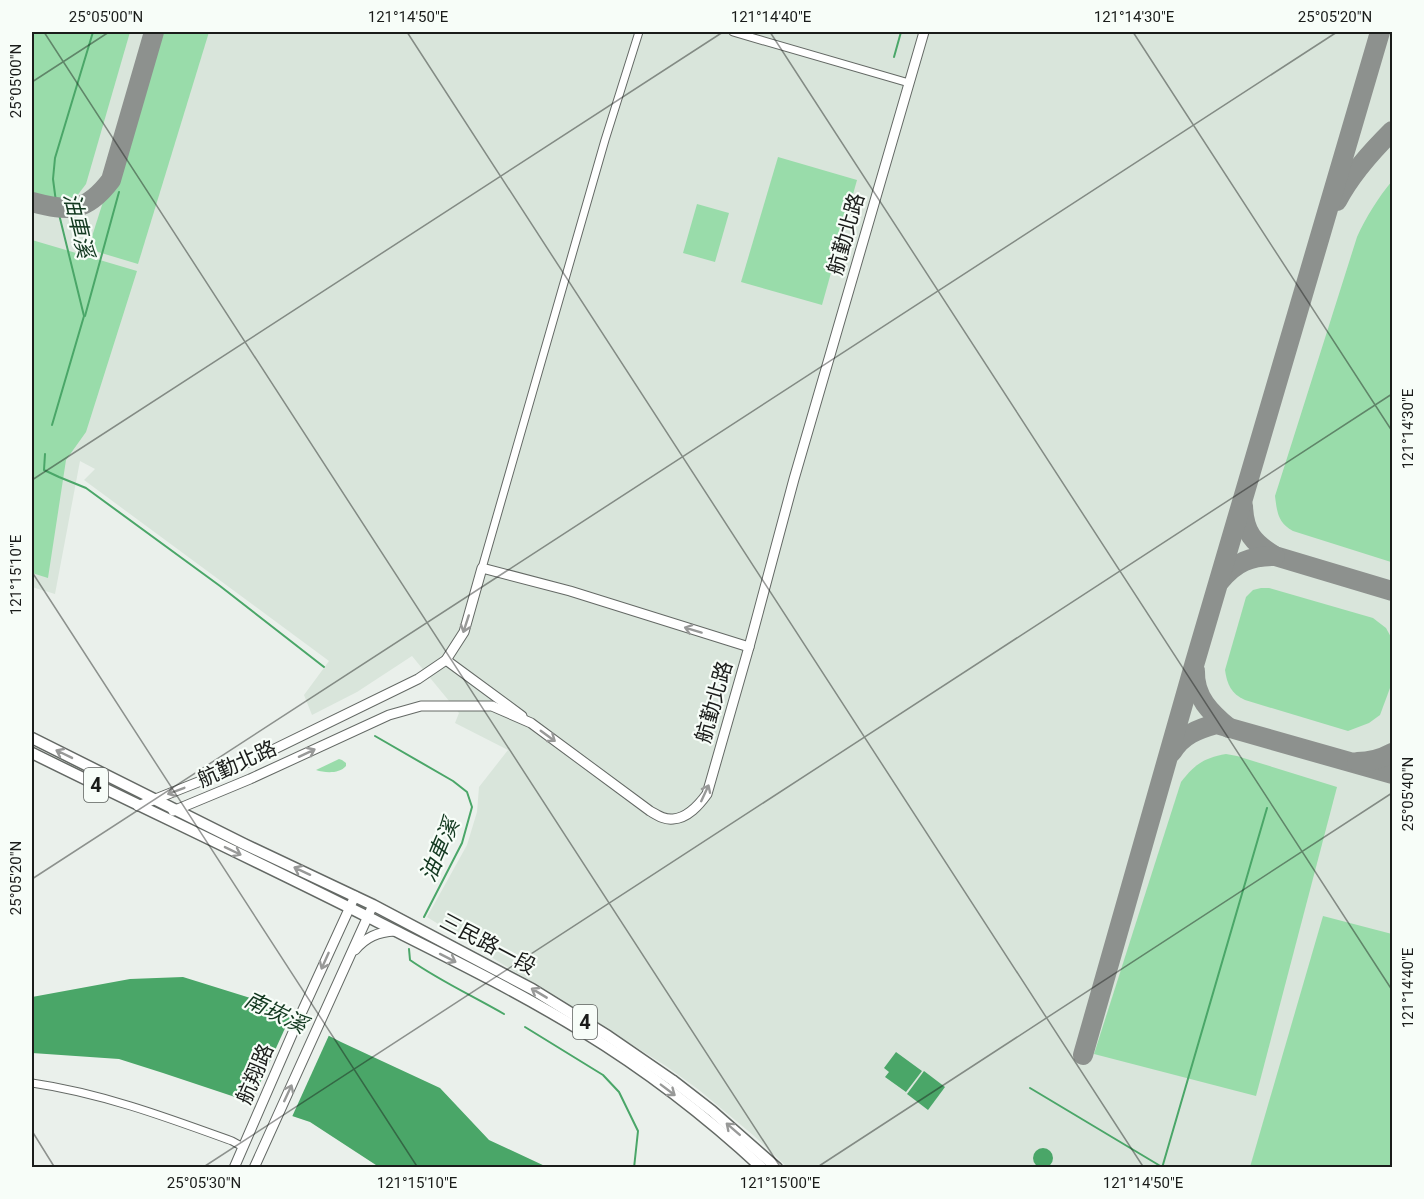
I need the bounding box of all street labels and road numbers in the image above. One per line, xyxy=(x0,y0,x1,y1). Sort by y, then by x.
street label: 航勤北路 xyxy=(823,190,869,278)
street label: 航勤北路 xyxy=(691,658,737,746)
street label: 航勤北路 xyxy=(194,736,280,792)
road number: 4 xyxy=(84,768,108,802)
street label: 三民路一段 xyxy=(436,909,540,979)
road number: 4 xyxy=(573,1005,597,1039)
street label: 航翔路 xyxy=(232,1040,278,1108)

